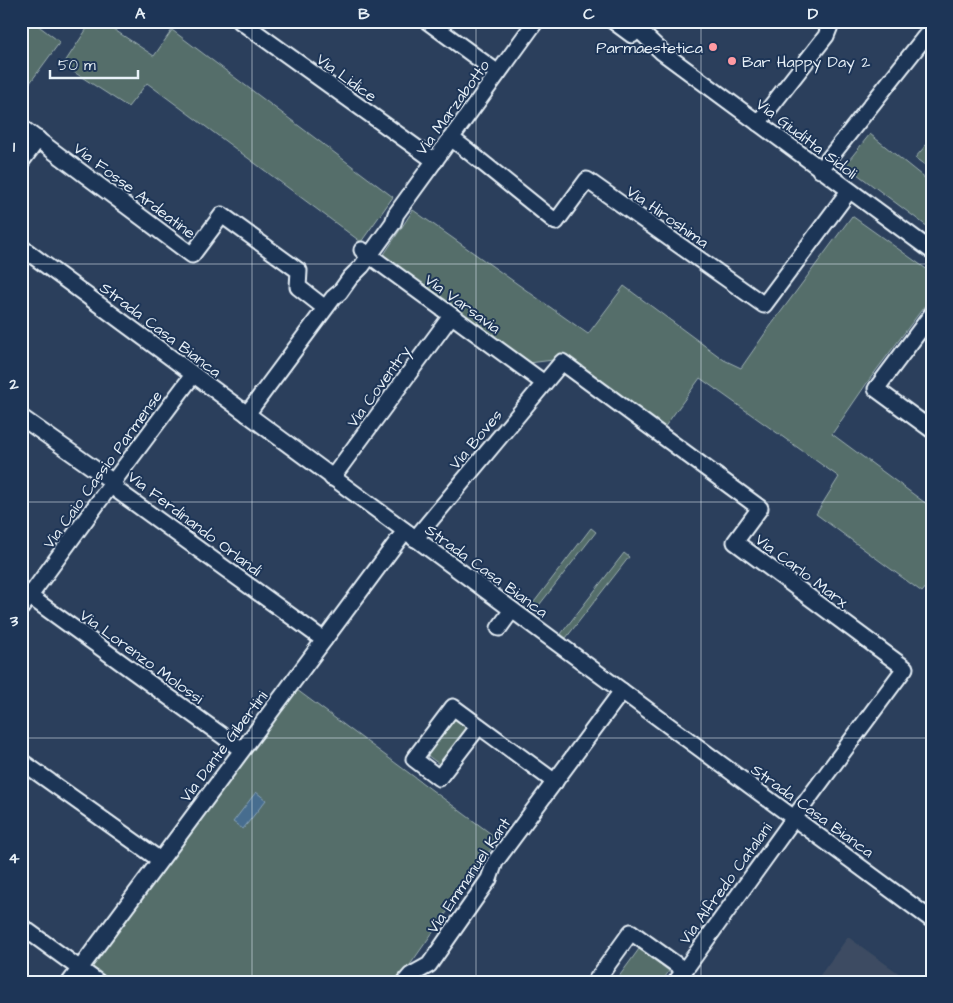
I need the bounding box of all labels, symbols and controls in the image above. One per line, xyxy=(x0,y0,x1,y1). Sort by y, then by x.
text: A xyxy=(135,3,146,25)
text: B xyxy=(358,3,370,25)
text: C xyxy=(583,3,595,25)
text: D xyxy=(808,3,819,25)
place label: Parmaestetica xyxy=(596,37,703,59)
marker: Parmaestetica xyxy=(707,41,719,53)
scale bar xyxy=(50,48,138,80)
street label: Via Lidice xyxy=(312,48,381,107)
place label: Bar Happy Day 2 xyxy=(742,51,870,74)
text: 50 m xyxy=(58,55,96,76)
street label: Via Marzabotto xyxy=(411,55,495,160)
marker: Bar Happy Day 2 xyxy=(726,55,738,67)
street label: Via Giuditta Sidoli xyxy=(751,93,862,185)
text: 1 xyxy=(13,136,16,158)
street label: Via Fosse Ardeatine xyxy=(69,138,200,244)
street label: Via Hiroshima xyxy=(622,180,713,253)
street label: Via Varsavia xyxy=(420,269,505,339)
street label: Strada Casa Bianca xyxy=(95,277,226,383)
street label: Via Coventry xyxy=(342,341,417,433)
text: 2 xyxy=(8,373,19,395)
street label: Via Caio Cassio Parmense xyxy=(38,386,168,553)
street label: Via Boves xyxy=(444,405,507,474)
street label: Via Ferdinando Orlandi xyxy=(123,466,266,582)
street label: Strada Casa Bianca xyxy=(421,519,552,623)
street label: Via Carlo Marx xyxy=(750,529,853,613)
street label: Via Lorenzo Molossi xyxy=(75,604,208,710)
text: 3 xyxy=(9,610,19,632)
street label: Via Dante Gibertini xyxy=(175,686,273,807)
street label: Strada Casa Bianca xyxy=(747,759,878,863)
street label: Via Emmanuel Kant xyxy=(422,813,516,938)
street label: Via Alfredo Catalani xyxy=(674,818,778,949)
text: 4 xyxy=(9,847,20,869)

